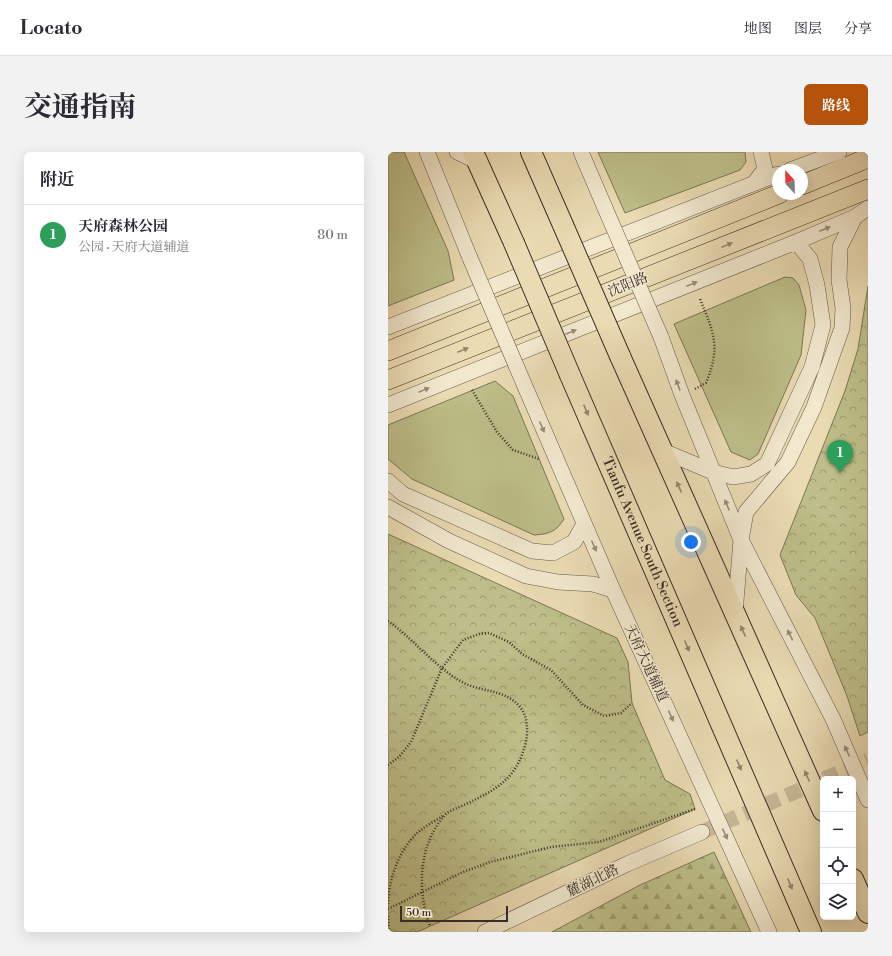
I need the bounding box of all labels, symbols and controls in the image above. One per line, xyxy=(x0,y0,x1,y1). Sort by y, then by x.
text: Locato xyxy=(20,16,82,40)
text: 地图 xyxy=(744,20,772,38)
text: 图层 xyxy=(794,20,822,38)
text: 分享 xyxy=(844,20,872,38)
button: 路线 xyxy=(804,84,868,125)
text: 交通指南 xyxy=(24,90,136,125)
north arrow xyxy=(772,164,808,200)
text: 附近 xyxy=(40,169,74,191)
text: 天府森林公园 xyxy=(78,217,168,236)
one-way arrow xyxy=(820,226,832,232)
text: 1 xyxy=(50,227,56,243)
text: 80 m xyxy=(317,227,348,243)
text: 公园 · 天府大道辅道 xyxy=(78,239,190,255)
one-way arrow xyxy=(722,242,734,248)
street label: 沈阳路 xyxy=(605,269,651,301)
one-way arrow xyxy=(686,280,698,286)
one-way arrow xyxy=(565,328,577,334)
one-way arrow xyxy=(458,346,470,352)
one-way arrow xyxy=(675,378,681,390)
one-way arrow xyxy=(419,387,431,393)
one-way arrow xyxy=(583,405,589,416)
one-way arrow xyxy=(539,421,546,433)
pin: 1 xyxy=(827,440,853,473)
street label: Tianfu Avenue South Section xyxy=(598,454,687,630)
one-way arrow xyxy=(676,481,682,492)
one-way arrow xyxy=(723,499,729,511)
your location xyxy=(681,532,701,552)
one-way arrow xyxy=(591,541,597,553)
street label: 天府大道辅道 xyxy=(620,621,672,705)
one-way arrow xyxy=(740,626,746,637)
one-way arrow xyxy=(786,629,793,641)
one-way arrow xyxy=(684,640,690,651)
one-way arrow xyxy=(668,710,674,722)
one-way arrow xyxy=(844,746,850,757)
one-way arrow xyxy=(736,759,742,770)
one-way arrow xyxy=(804,770,810,781)
map controls xyxy=(820,776,856,920)
button: + xyxy=(820,776,856,812)
button: − xyxy=(820,812,856,848)
one-way arrow xyxy=(722,828,728,840)
button: locate xyxy=(820,848,856,884)
street label: 麓湖北路 xyxy=(564,861,622,901)
one-way arrow xyxy=(787,879,793,890)
button: layers xyxy=(820,884,856,920)
scale bar xyxy=(400,904,508,923)
text: 50 m xyxy=(406,906,431,920)

